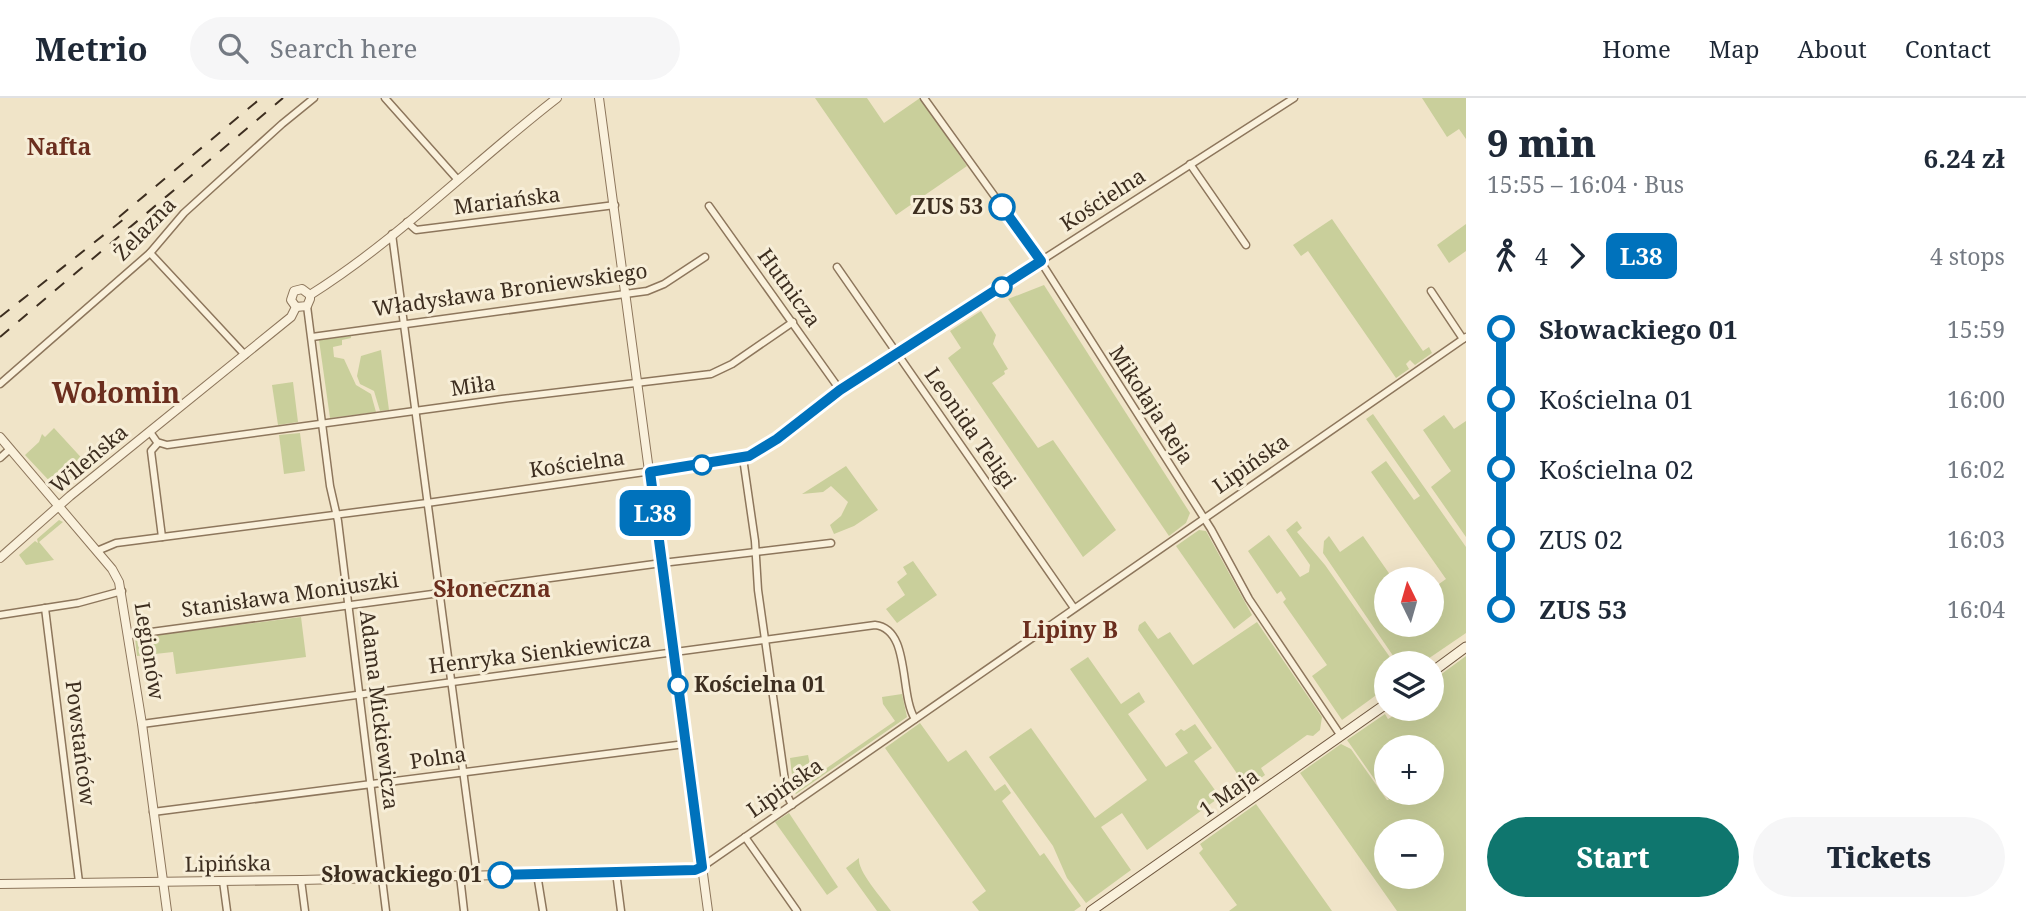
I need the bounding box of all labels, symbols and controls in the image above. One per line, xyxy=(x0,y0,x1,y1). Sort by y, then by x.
search box xyxy=(190,17,680,80)
text: Metrio xyxy=(35,26,148,71)
icon: search xyxy=(214,29,252,67)
text: Search here xyxy=(270,30,417,66)
text: Home xyxy=(1602,32,1671,65)
text: Map xyxy=(1709,32,1760,65)
text: About xyxy=(1798,32,1867,65)
text: Contact xyxy=(1905,32,1991,65)
text: 9 min xyxy=(1487,116,1596,168)
district label: Nafta xyxy=(27,130,91,162)
text: 6.24 zł xyxy=(1924,140,2005,176)
street label: Kościelna xyxy=(1055,161,1150,237)
text: 15:55 – 16:04 · Bus xyxy=(1487,168,1684,200)
street label: Mariańska xyxy=(452,180,562,220)
street label: Żelazna xyxy=(107,190,181,266)
place label: ZUS 53 xyxy=(912,192,983,220)
marker: ZUS 53 xyxy=(989,194,1015,220)
icon: walk xyxy=(1487,237,1525,275)
icon: forward xyxy=(1558,237,1596,275)
text: L38 xyxy=(1620,239,1663,272)
text: 4 xyxy=(1535,240,1548,272)
text: 4 stops xyxy=(1930,240,2005,272)
street label: Hutnicza xyxy=(752,243,828,332)
street label: Władysława Broniewskiego xyxy=(371,256,649,322)
unlabelled marker xyxy=(992,277,1012,297)
text: Słowackiego 01 xyxy=(1539,311,1738,347)
text: 15:59 xyxy=(1947,313,2005,345)
street label: Mikołaja Reja xyxy=(1103,340,1201,469)
street label: Leonida Teligi xyxy=(919,362,1023,494)
street label: Miła xyxy=(449,368,497,402)
district label: Wołomin xyxy=(52,373,180,411)
text: Kościelna 01 xyxy=(1539,381,1694,417)
text: 16:00 xyxy=(1947,383,2005,415)
street label: Wileńska xyxy=(44,417,133,499)
street label: Lipińska xyxy=(1207,427,1294,499)
street label: Kościelna xyxy=(527,442,626,484)
text: Kościelna 02 xyxy=(1539,451,1694,487)
text: 16:02 xyxy=(1947,453,2005,485)
unlabelled marker xyxy=(692,455,712,475)
line badge: L38 xyxy=(615,490,695,536)
text: L38 xyxy=(634,496,676,529)
text: ZUS 02 xyxy=(1539,521,1623,557)
text: 16:03 xyxy=(1947,523,2005,555)
street label: Stanisława Moniuszki xyxy=(179,565,401,623)
north arrow xyxy=(1374,567,1444,637)
map controls xyxy=(1374,567,1444,889)
district label: Słoneczna xyxy=(433,572,551,604)
text: ZUS 53 xyxy=(1539,591,1627,627)
text: 16:04 xyxy=(1947,593,2005,625)
street label: Legionów xyxy=(128,600,172,702)
street label: Adama Mickiewicza xyxy=(354,608,406,811)
district label: Lipiny B xyxy=(1022,613,1118,645)
street label: Henryka Sienkiewicza xyxy=(427,624,653,680)
button: layers xyxy=(1374,651,1444,721)
place label: Kościelna 01 xyxy=(694,670,826,698)
marker: Kościelna 01 xyxy=(668,675,688,695)
street label: Powstańców xyxy=(59,679,103,808)
button: + xyxy=(1374,735,1444,805)
street label: Polna xyxy=(408,739,468,775)
street label: Lipińska xyxy=(741,751,828,823)
street label: 1 Maja xyxy=(1193,762,1264,823)
button: Start xyxy=(1487,817,1739,897)
button: Tickets xyxy=(1753,817,2005,897)
button: − xyxy=(1374,819,1444,889)
street label: Lipińska xyxy=(184,848,271,878)
place label: Słowackiego 01 xyxy=(321,860,482,888)
marker: Słowackiego 01 xyxy=(488,862,514,888)

